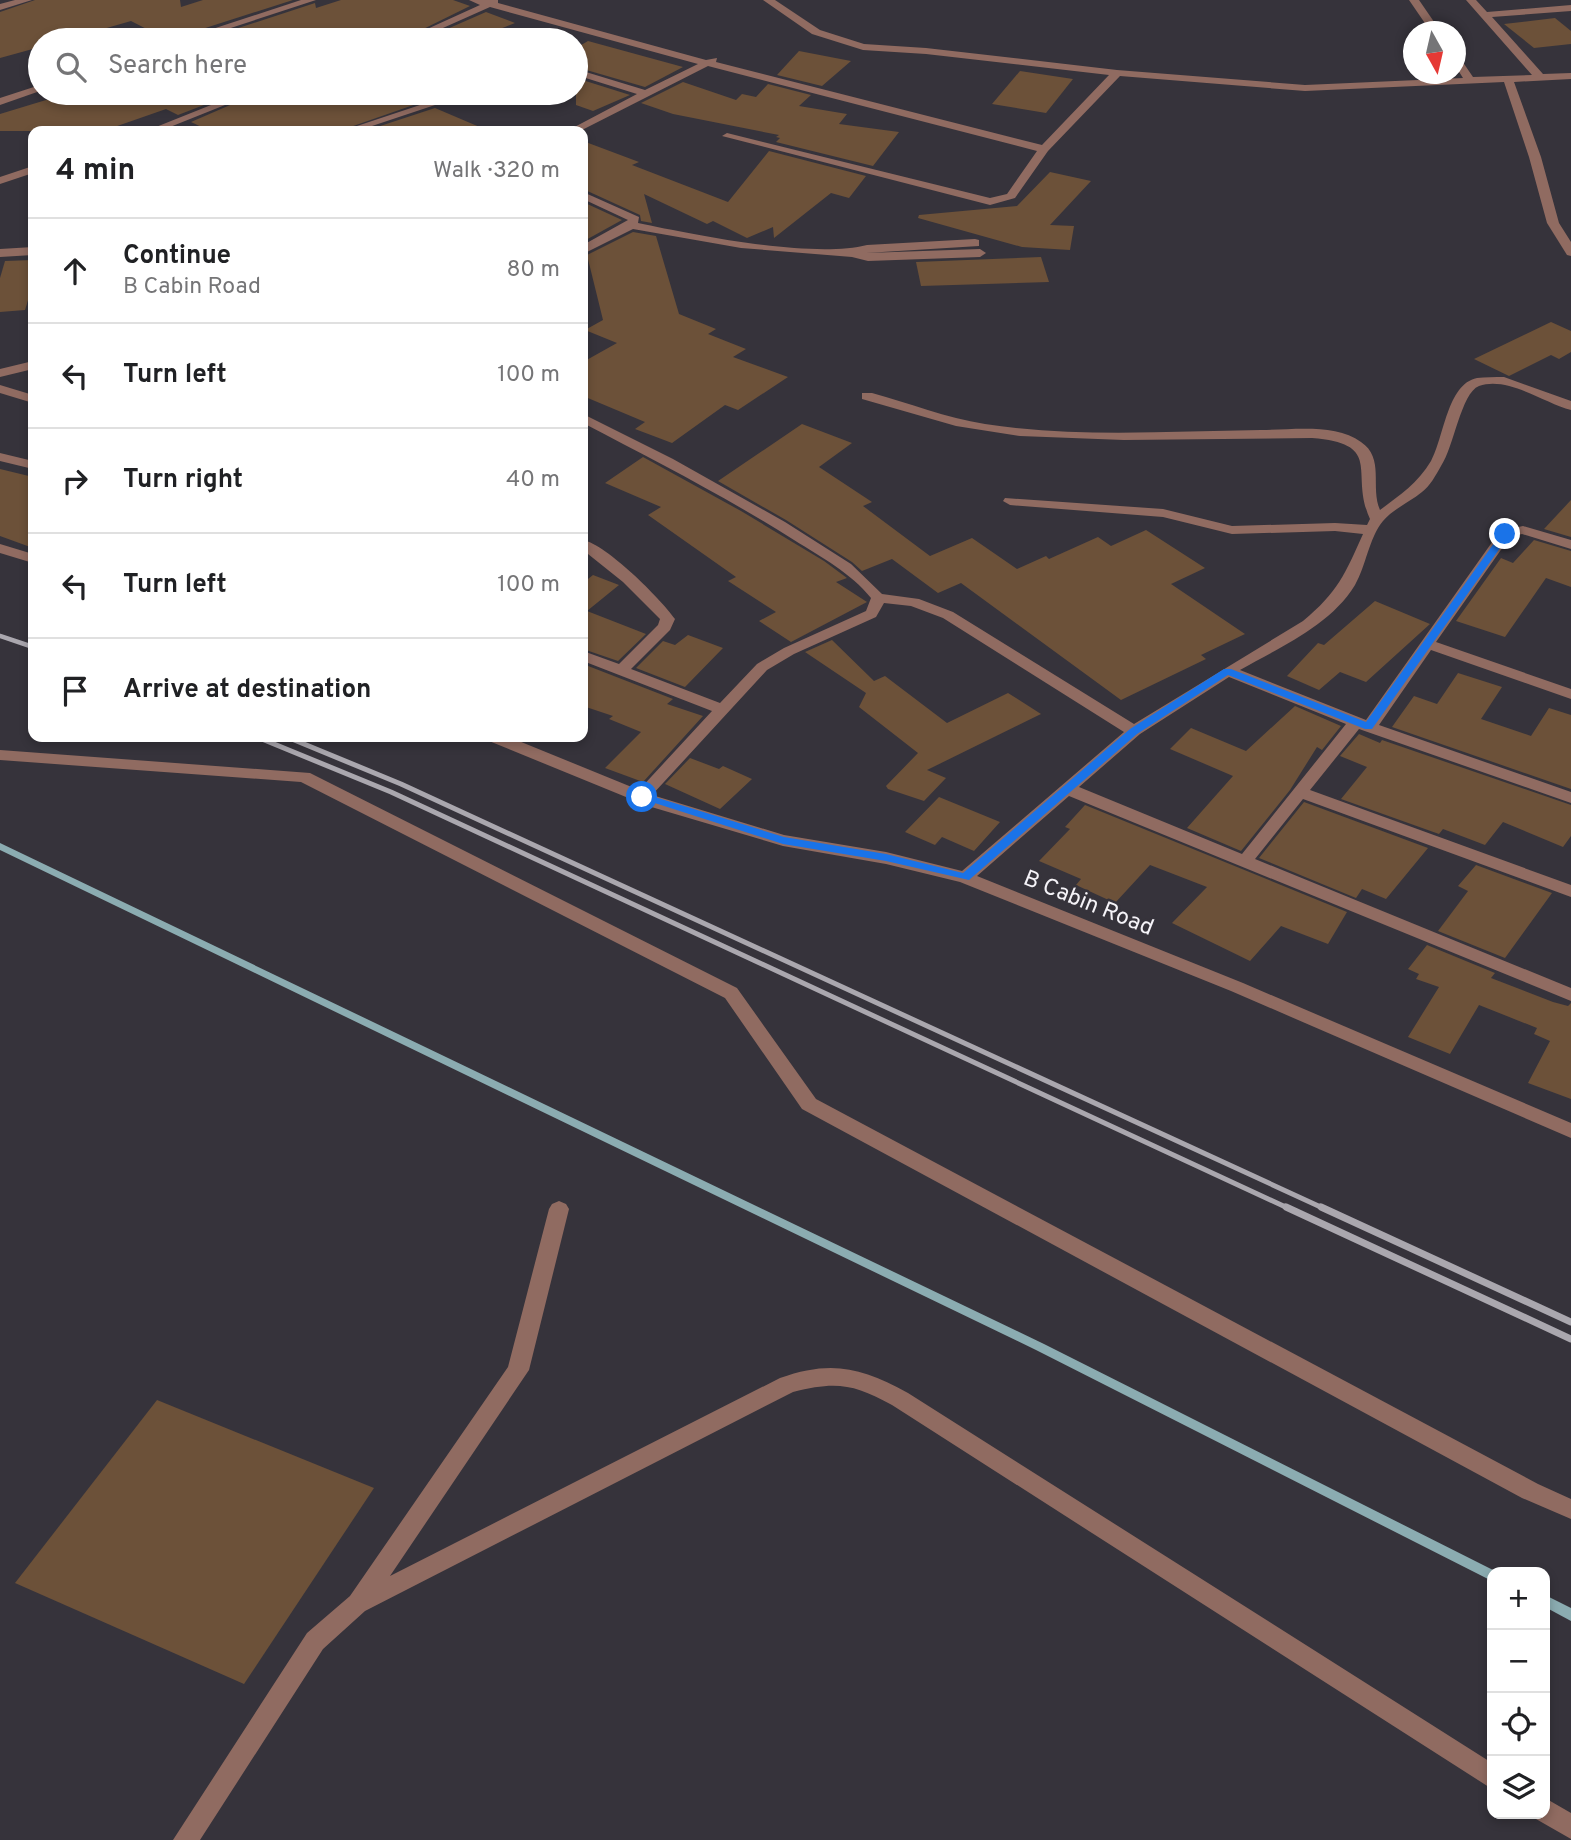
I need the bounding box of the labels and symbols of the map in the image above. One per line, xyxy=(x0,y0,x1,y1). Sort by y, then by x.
north arrow xyxy=(1403,21,1466,84)
route end xyxy=(1489,518,1520,549)
route start xyxy=(626,781,657,812)
street label: B Cabin Road xyxy=(1019,865,1157,944)

